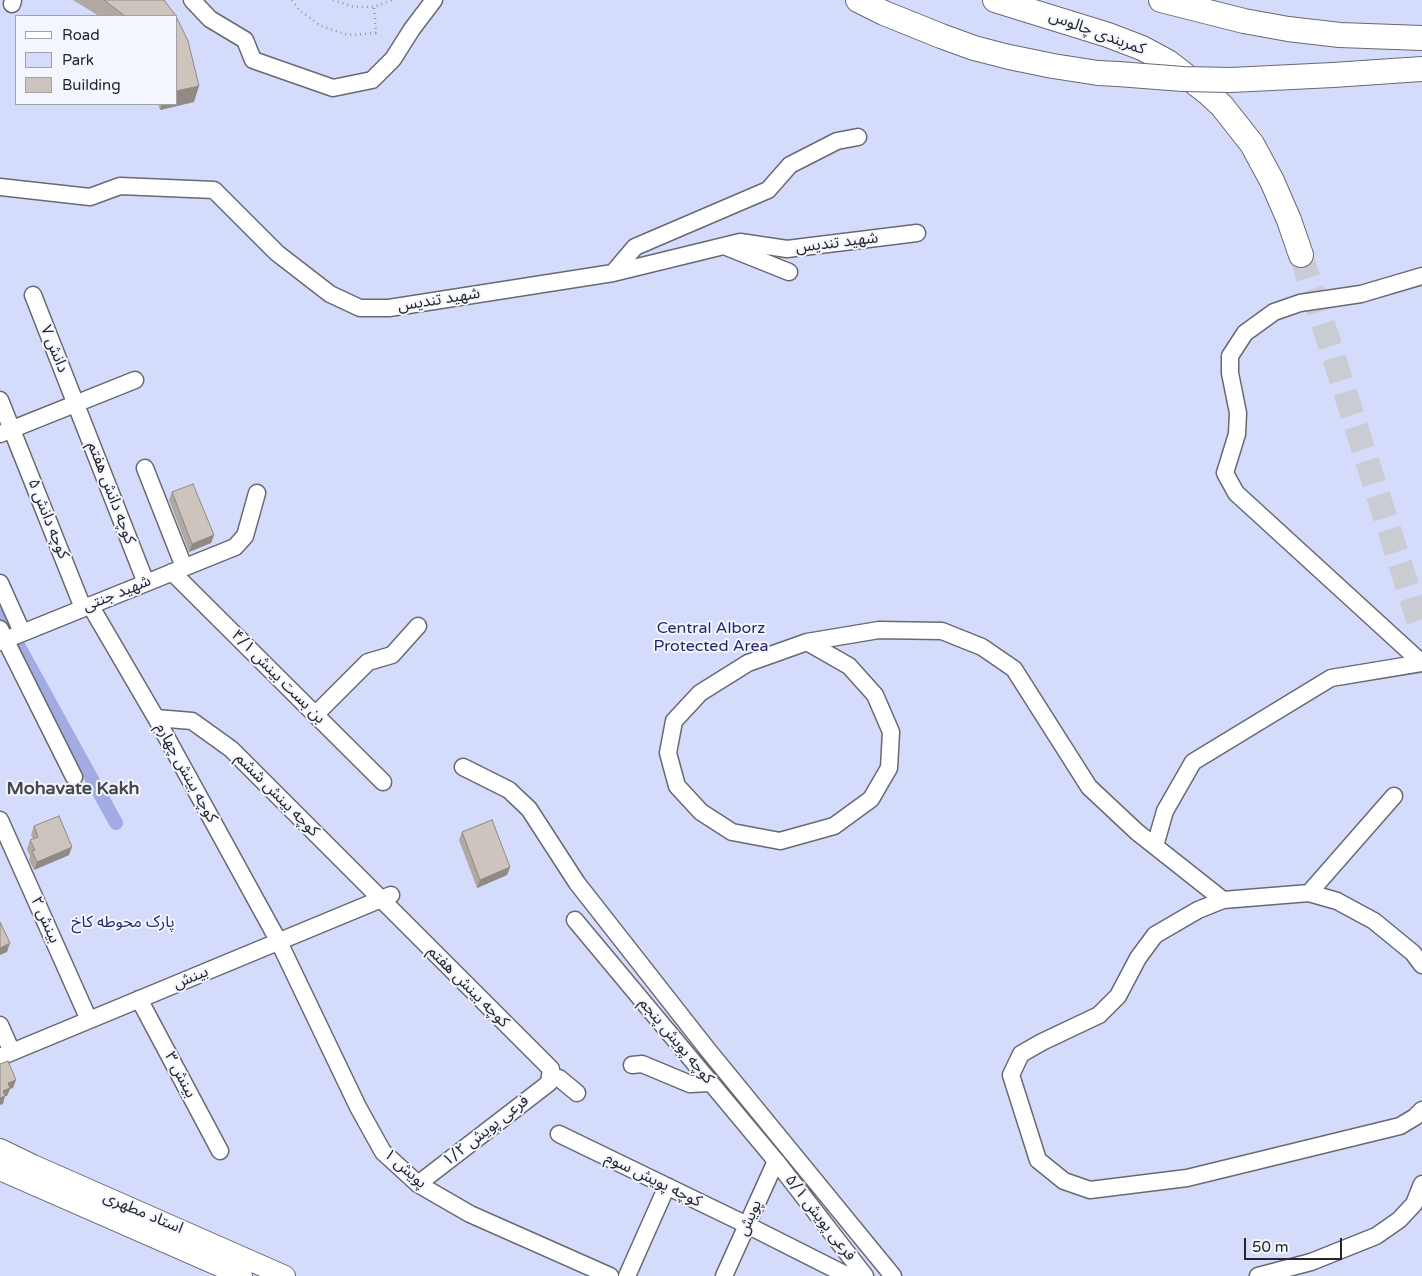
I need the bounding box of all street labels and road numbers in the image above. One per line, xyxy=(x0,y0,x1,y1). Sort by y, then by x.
street label: کمربندی چالوس xyxy=(1046,7,1148,59)
street label: شهید تندیس xyxy=(795,228,879,258)
street label: شهید تندیس xyxy=(396,284,482,316)
street label: دانش ۷ xyxy=(36,323,72,375)
street label: کوچه دانش هفتم xyxy=(83,439,139,547)
street label: کوچه دانش ۵ xyxy=(23,476,73,562)
street label: شهید جنتی xyxy=(80,572,154,616)
street label: بن بست بینش ۴/۱ xyxy=(227,626,329,728)
street label: کوچه بینش چهارم xyxy=(151,720,221,826)
street label: کوچه بینش ششم xyxy=(231,749,323,841)
street label: بینش ۲ xyxy=(26,894,64,946)
street label: کوچه بینش هفتم xyxy=(423,942,513,1032)
street label: بینش xyxy=(171,962,211,994)
street label: کوچه پویش پنجم xyxy=(634,994,718,1088)
street label: بینش ۳ xyxy=(160,1049,200,1101)
street label: فرعی پویش ۱/۲ xyxy=(439,1091,533,1171)
street label: پویش ۱ xyxy=(380,1145,430,1193)
street label: کوچه پویش سوم xyxy=(602,1148,704,1212)
street label: فرعی پویش ۵/۱ xyxy=(780,1171,860,1265)
street label: استاد مطهری xyxy=(100,1188,186,1238)
street label: پویش xyxy=(734,1197,766,1239)

